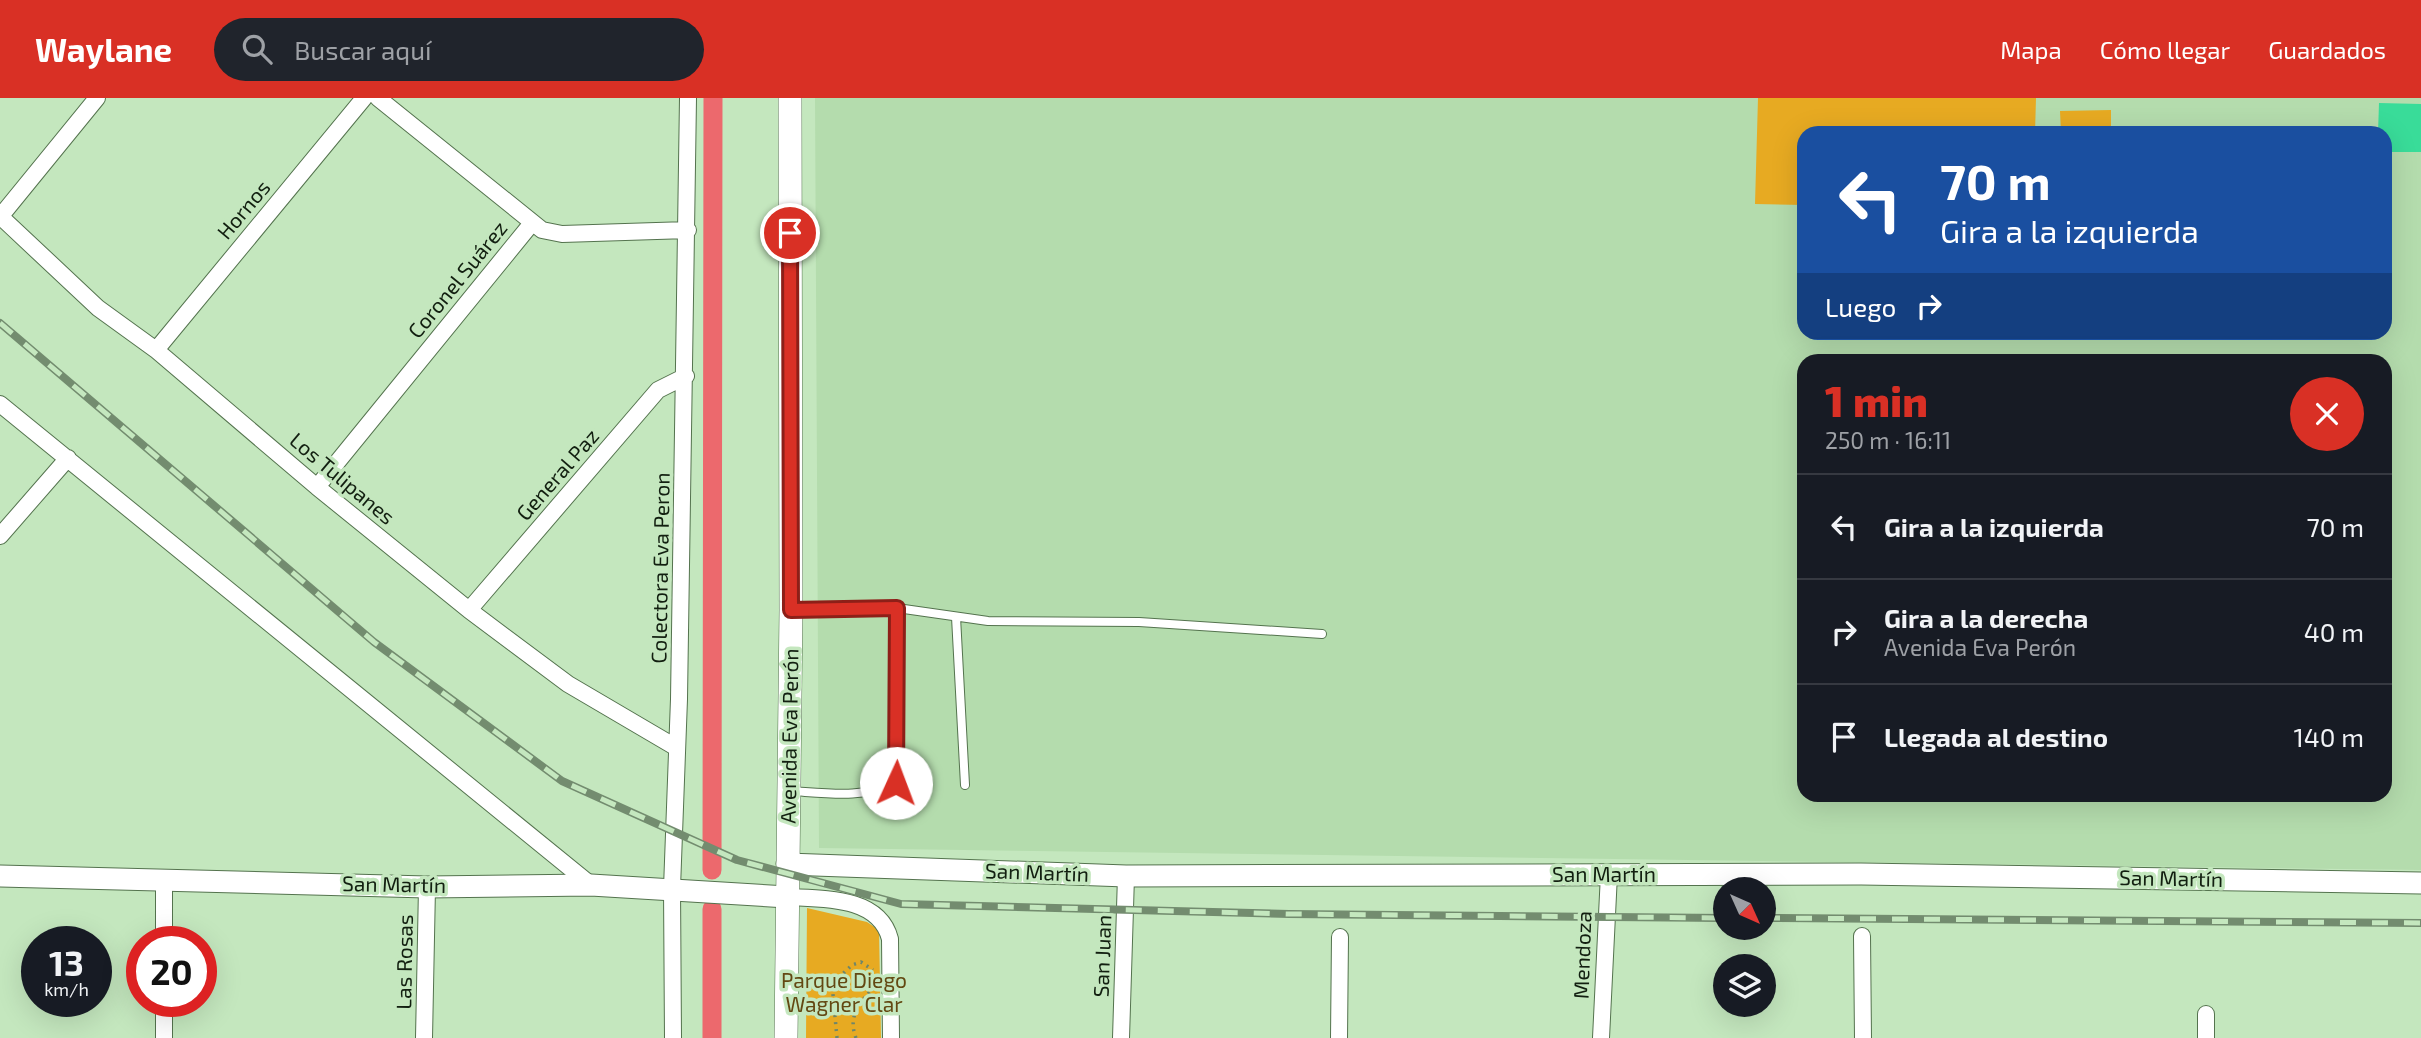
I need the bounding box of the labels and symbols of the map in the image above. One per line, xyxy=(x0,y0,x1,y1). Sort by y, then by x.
street label: Hornos xyxy=(211,175,275,244)
pin xyxy=(760,203,820,263)
street label: Coronel Suárez xyxy=(402,216,512,343)
street label: General Paz xyxy=(510,423,603,525)
street label: Los Tulipanes xyxy=(285,427,400,529)
street label: Colectora Eva Peron xyxy=(645,472,674,664)
street label: Avenida Eva Perón xyxy=(774,648,803,824)
position arrow xyxy=(859,746,933,820)
street label: San Martín xyxy=(985,857,1089,886)
street label: San Martín xyxy=(1552,861,1656,886)
street label: San Martín xyxy=(2119,864,2223,891)
street label: San Martín xyxy=(342,870,446,897)
north arrow xyxy=(1713,877,1776,940)
street label: Mendoza xyxy=(1567,910,1596,999)
street label: Las Rosas xyxy=(390,914,417,1010)
street label: San Juan xyxy=(1088,914,1115,998)
speed limit sign: 20 xyxy=(126,926,217,1017)
park label: Parque Diego Wagner Clar xyxy=(781,967,907,1016)

